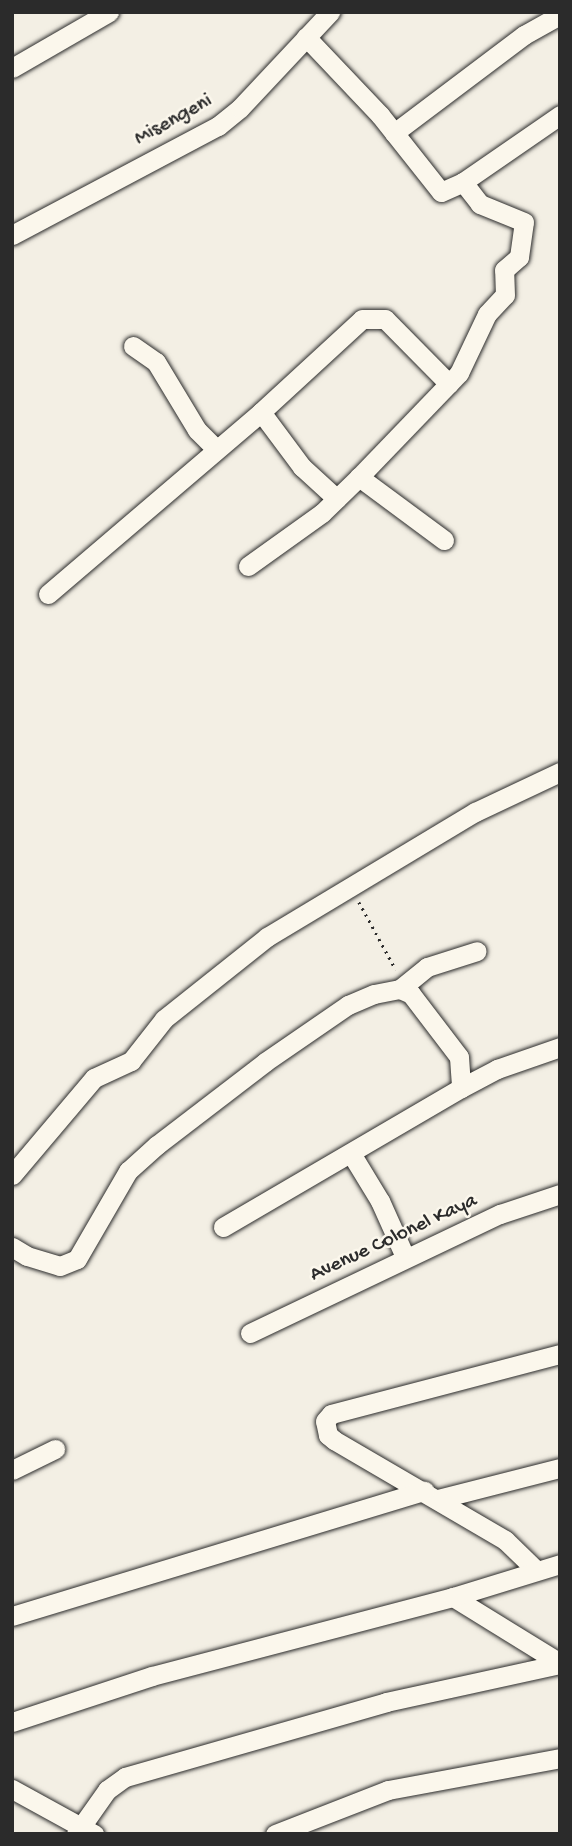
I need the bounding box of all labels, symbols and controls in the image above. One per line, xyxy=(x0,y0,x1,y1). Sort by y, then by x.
street label: Misengeni xyxy=(131,89,217,153)
street label: Avenue Colonel Kaya xyxy=(306,1189,482,1289)

